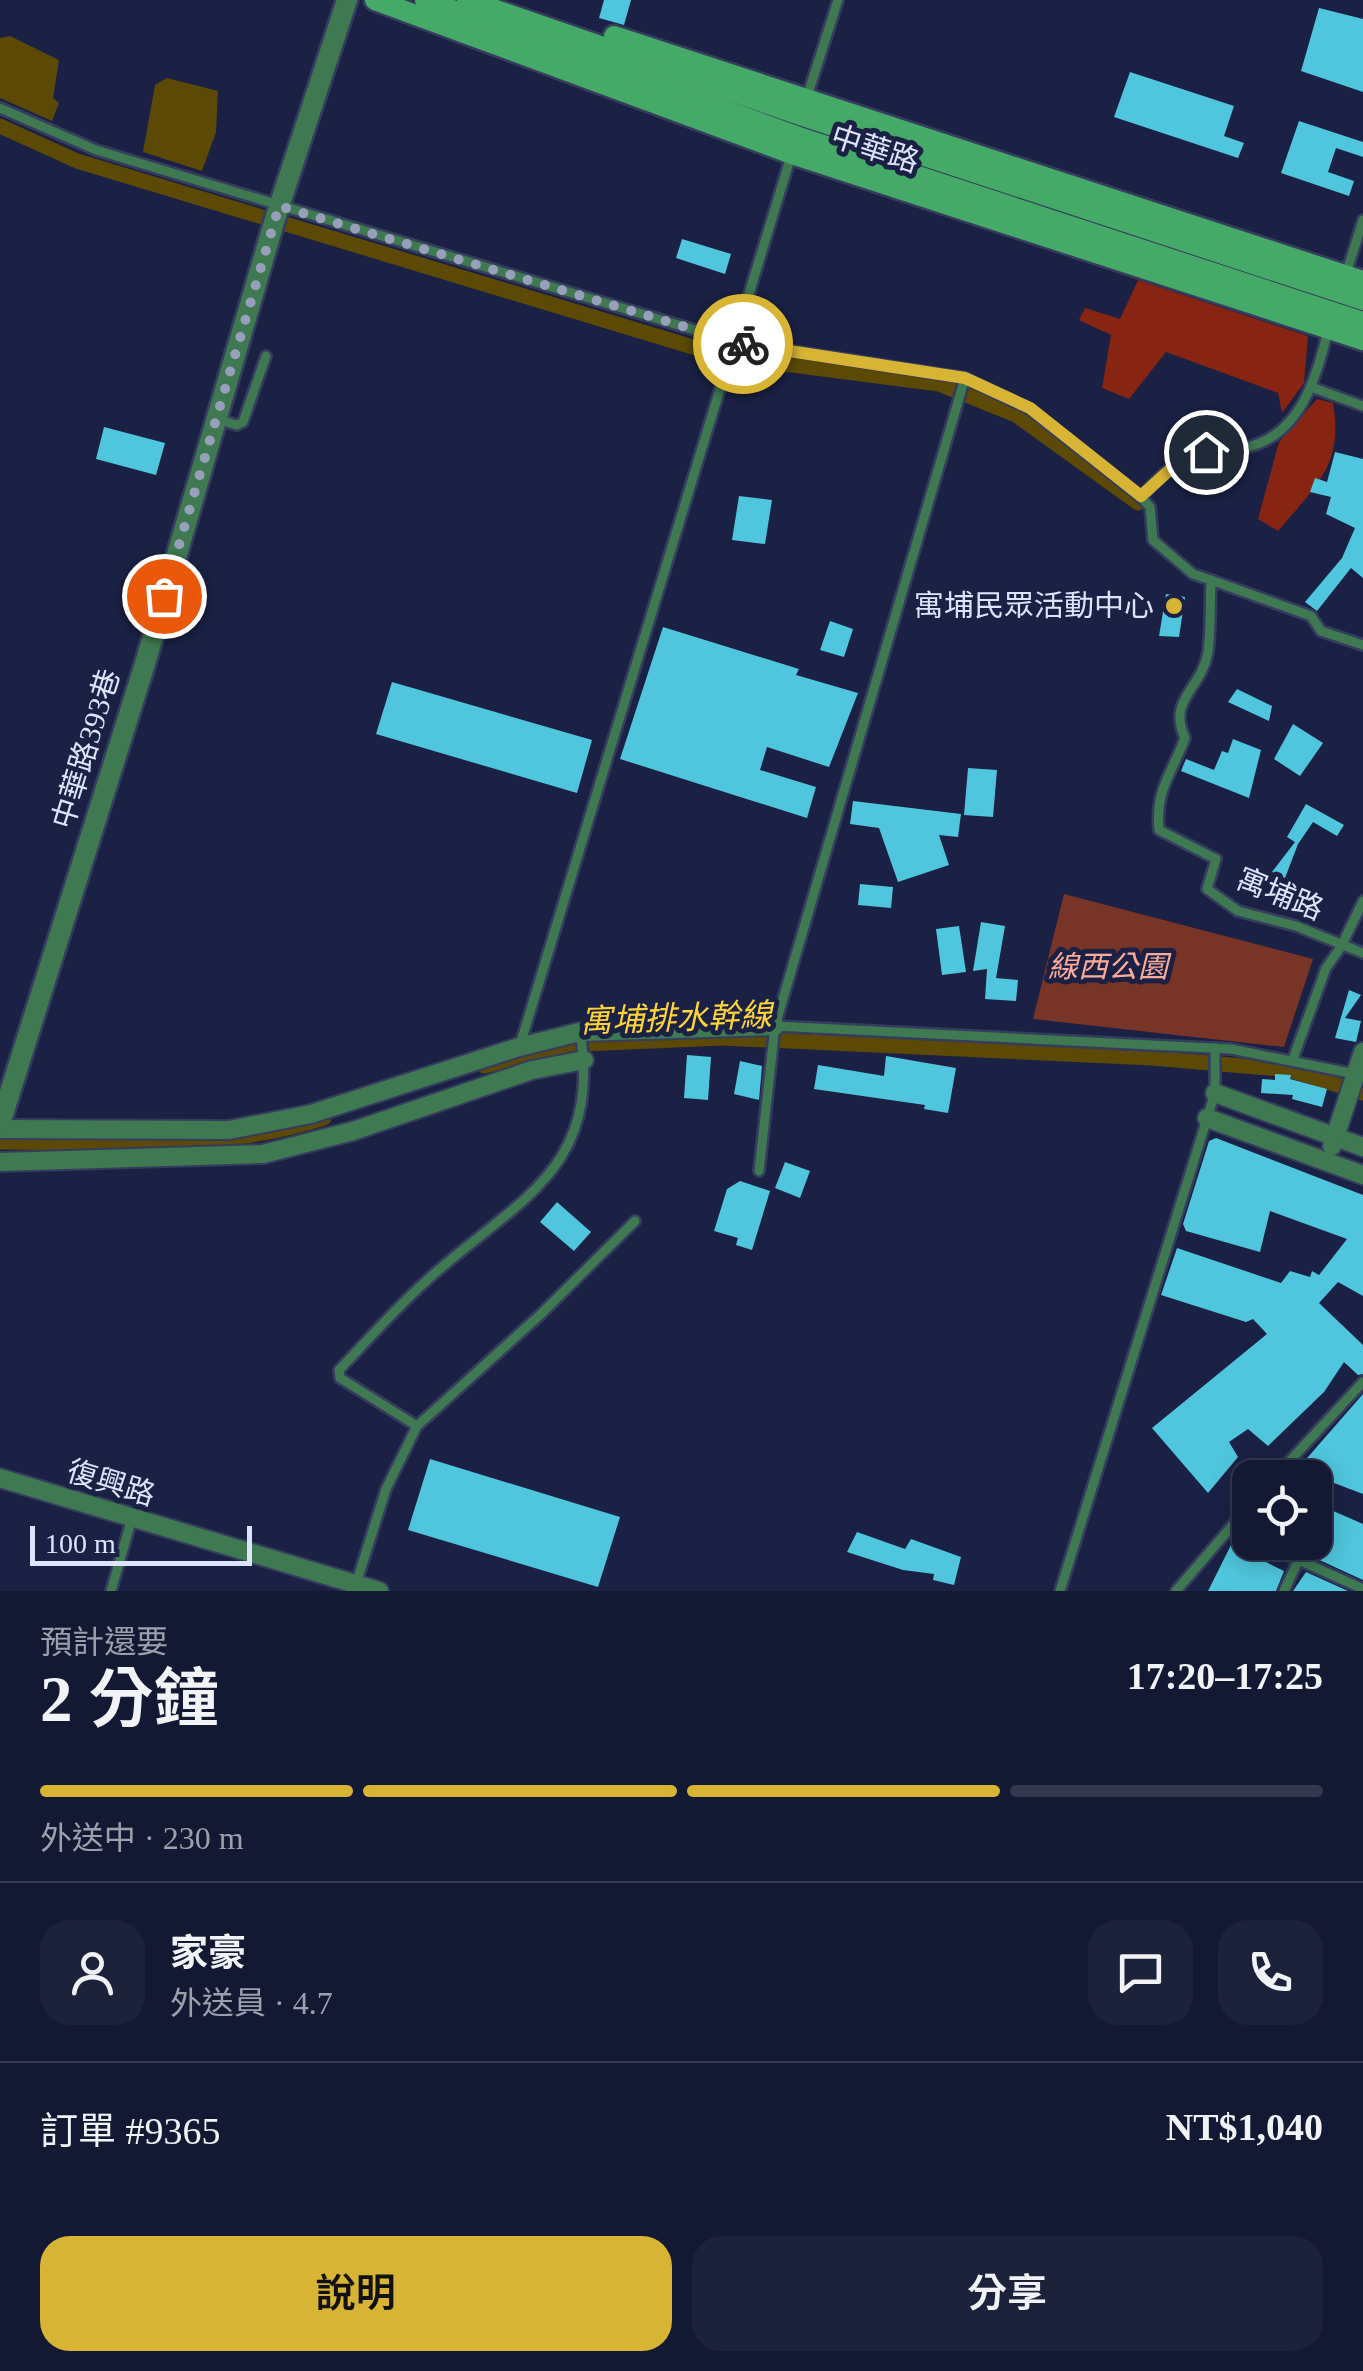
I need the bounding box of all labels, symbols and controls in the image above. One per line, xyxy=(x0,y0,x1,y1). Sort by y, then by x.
street label: 中華路 xyxy=(827,119,923,178)
courier xyxy=(693,294,793,394)
icon: bike xyxy=(716,317,771,372)
pin xyxy=(1164,410,1249,495)
icon: home xyxy=(1179,425,1234,480)
pin xyxy=(122,554,207,639)
icon: bag xyxy=(137,569,192,624)
place label: 寓埔民眾活動中心 xyxy=(914,589,1154,622)
marker: 寓埔民眾活動中心 xyxy=(1163,595,1185,617)
street label: 中華路393巷 xyxy=(46,665,125,833)
street label: 寓埔路 xyxy=(1232,861,1328,926)
park label: 線西公園 xyxy=(1048,950,1172,983)
water label: 寓埔排水幹線 xyxy=(579,997,776,1039)
street label: 復興路 xyxy=(63,1454,159,1511)
map controls xyxy=(1232,1460,1332,1560)
button: locate xyxy=(1232,1460,1332,1560)
scale bar xyxy=(30,1521,252,1566)
text: 100 m xyxy=(45,1528,116,1559)
text: 預計還要 xyxy=(40,1624,168,1660)
text: 17:20–17:25 xyxy=(1127,1655,1323,1697)
text: 2 分鐘 xyxy=(40,1663,219,1735)
text: 外送中 · 230 m xyxy=(40,1820,244,1856)
button: person xyxy=(40,1920,145,2025)
button: chat xyxy=(1088,1920,1193,2025)
button: phone xyxy=(1218,1920,1323,2025)
text: 家豪 xyxy=(170,1932,246,1974)
text: 外送員 · 4.7 xyxy=(170,1985,333,2021)
text: NT$1,040 xyxy=(1166,2106,1323,2148)
text: 訂單 #9365 xyxy=(40,2110,221,2152)
button: 說明 xyxy=(40,2236,672,2351)
button: 分享 xyxy=(692,2236,1323,2351)

